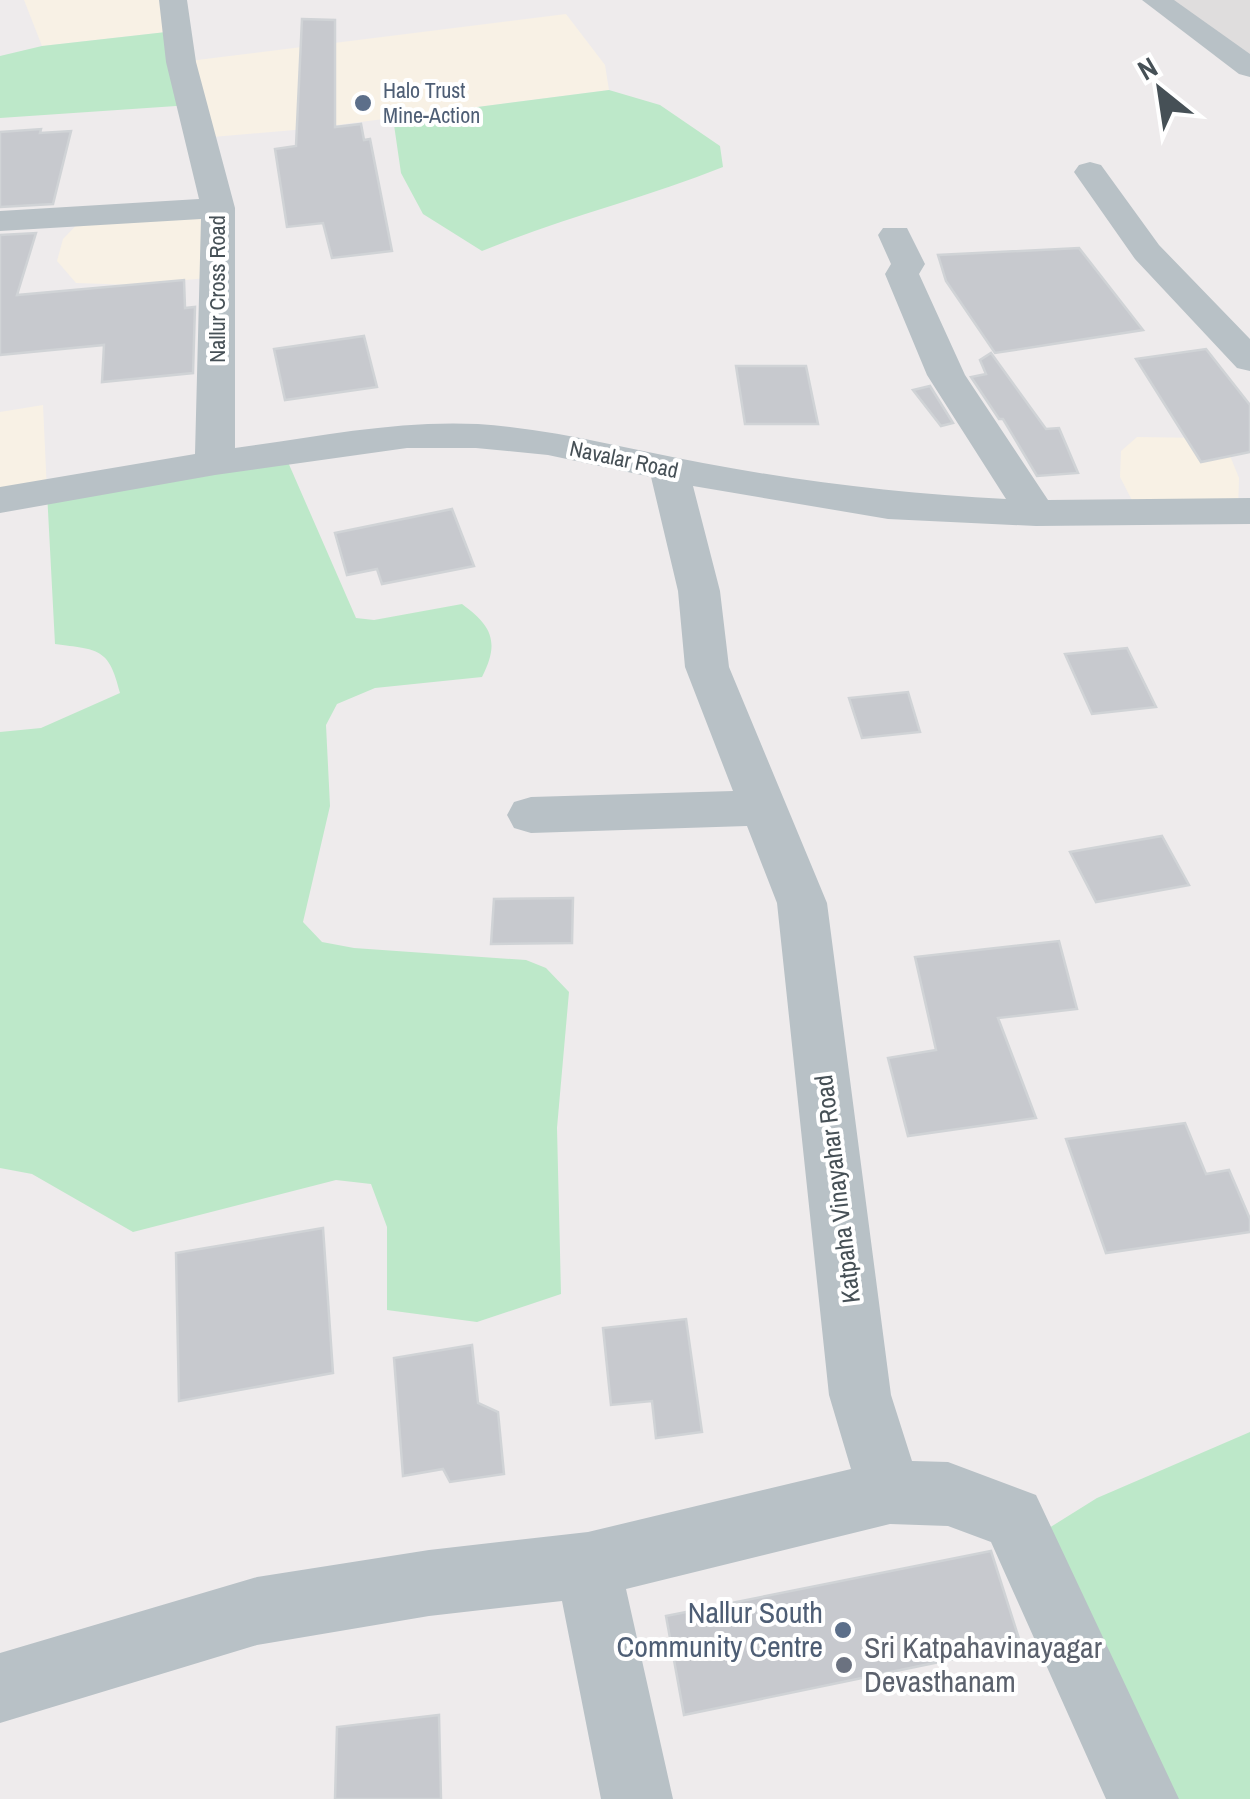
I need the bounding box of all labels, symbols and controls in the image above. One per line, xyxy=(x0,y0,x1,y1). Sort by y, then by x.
north arrow xyxy=(1110,40,1210,140)
text: N xyxy=(1131,48,1164,89)
place label: Halo Trust Mine-Action xyxy=(383,75,480,130)
marker: Halo Trust Mine-Action xyxy=(352,92,374,114)
street label: Nallur Cross Road xyxy=(202,215,232,363)
street label: Navalar Road xyxy=(567,433,681,485)
street label: Katpaha Vinayahar Road xyxy=(806,1073,868,1305)
place label: Nallur South Community Centre xyxy=(617,1592,823,1666)
marker: Nallur South Community Centre xyxy=(832,1619,854,1641)
place label: Sri Katpahavinayagar Devasthanam xyxy=(864,1627,1103,1701)
marker: Sri Katpahavinayagar Devasthanam xyxy=(833,1654,855,1676)

